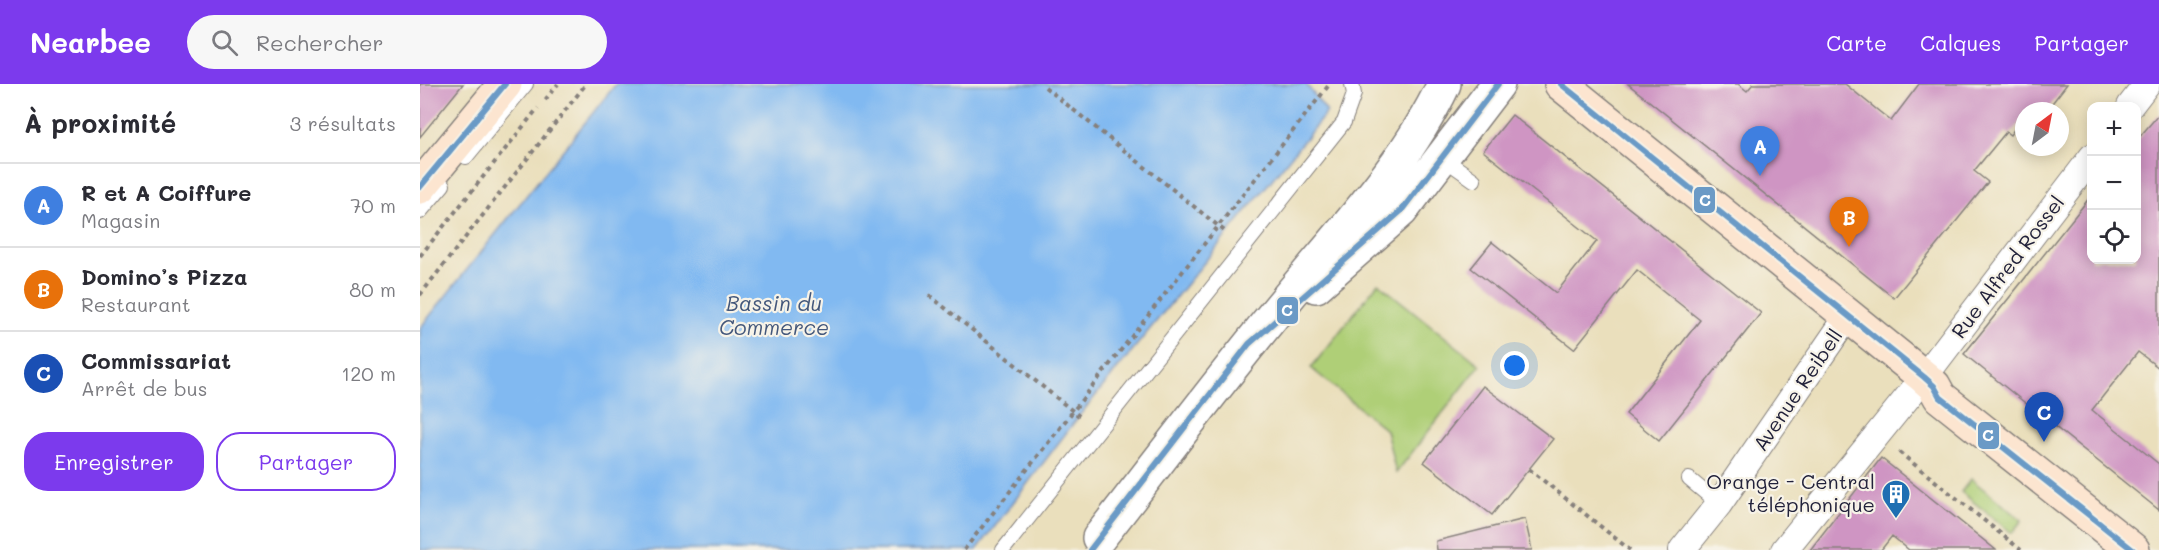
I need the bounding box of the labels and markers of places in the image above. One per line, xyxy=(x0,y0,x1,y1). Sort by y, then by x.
pin: A xyxy=(1740,126,1780,176)
pin: B xyxy=(1830,198,1868,247)
pin: C xyxy=(2024,392,2064,442)
place label: Orange - Central téléphonique xyxy=(1706,468,1875,517)
building icon: Orange - Central téléphonique xyxy=(1880,478,1912,520)

